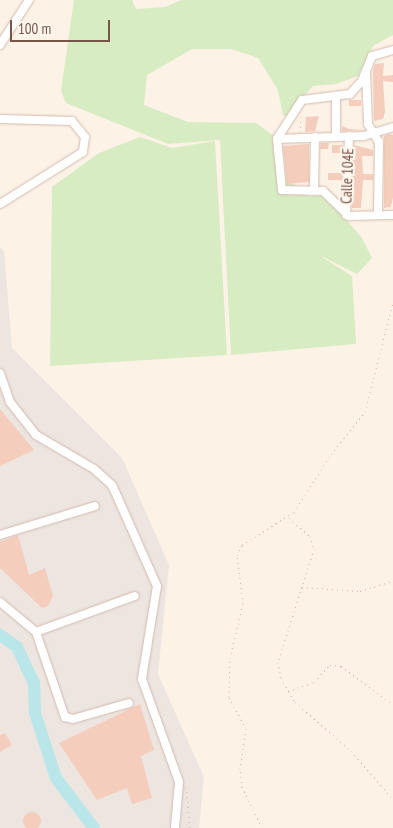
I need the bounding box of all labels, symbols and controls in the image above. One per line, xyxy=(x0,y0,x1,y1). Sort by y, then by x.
scale bar xyxy=(12,10,112,42)
text: 100 m xyxy=(18,19,51,38)
street label: Calle 104E xyxy=(337,148,357,204)

